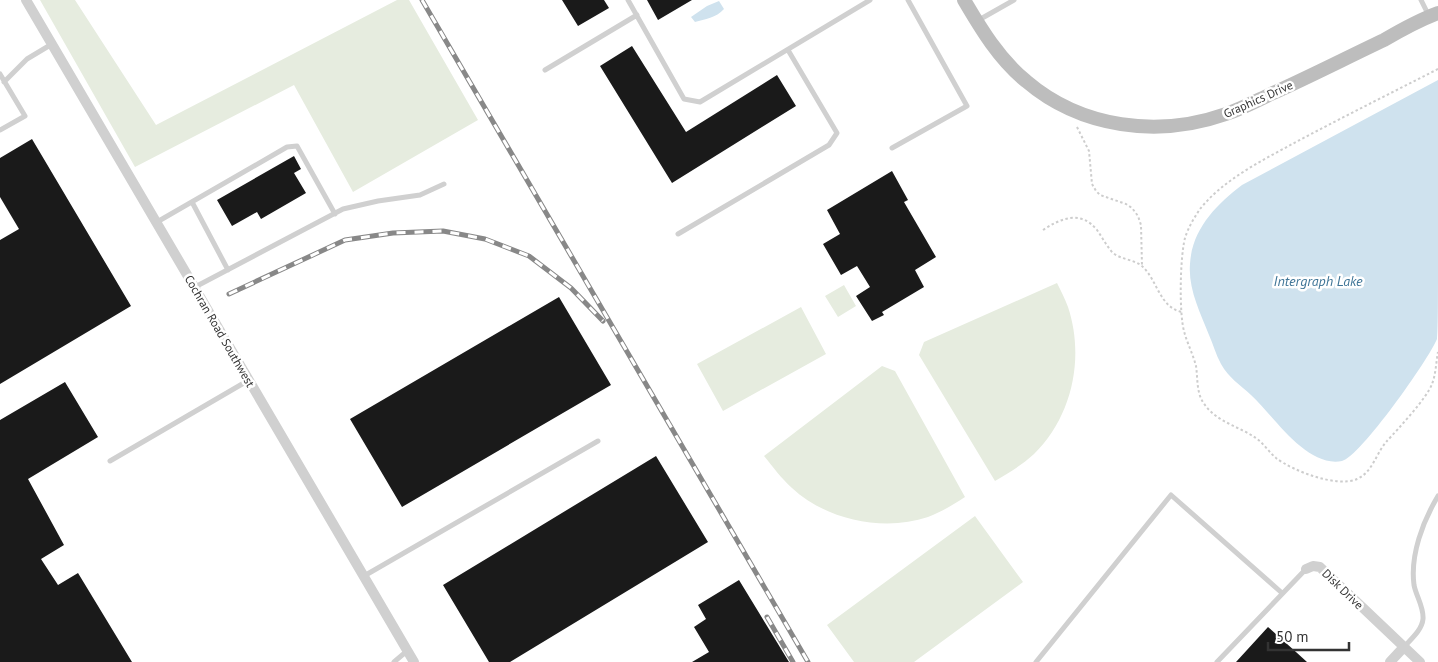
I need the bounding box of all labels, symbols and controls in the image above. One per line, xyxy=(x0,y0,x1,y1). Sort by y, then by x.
street label: Graphics Drive xyxy=(1221,77,1295,121)
street label: Cochran Road Southwest xyxy=(182,272,258,390)
water label: Intergraph Lake xyxy=(1274,272,1363,290)
street label: Disk Drive xyxy=(1319,566,1367,612)
scale bar xyxy=(1268,620,1349,652)
text: 50 m xyxy=(1276,627,1309,646)

